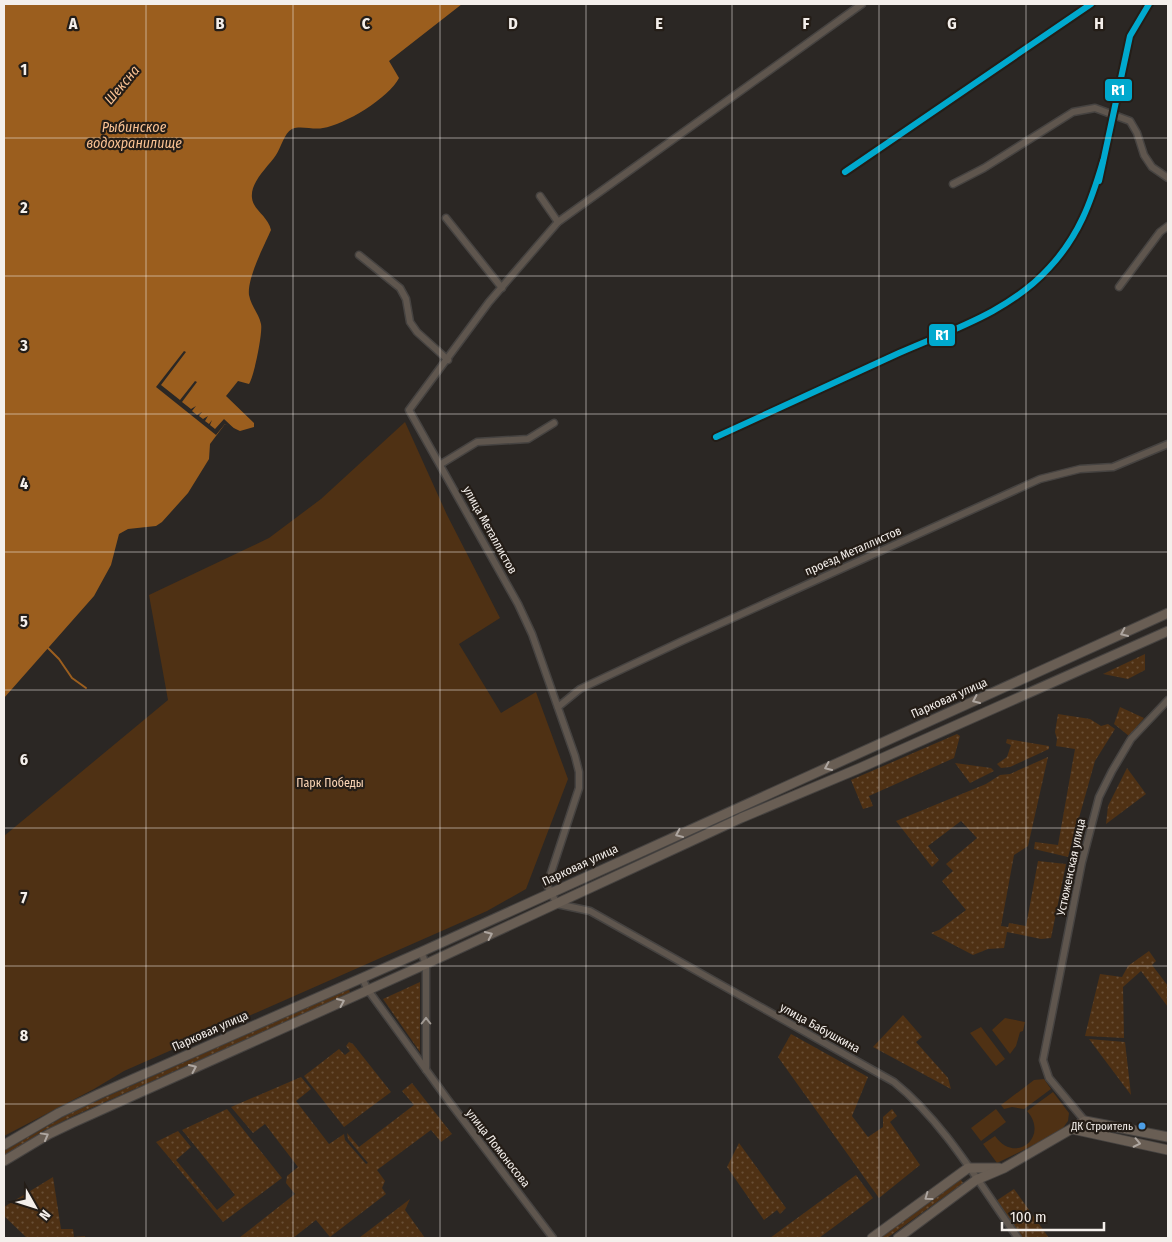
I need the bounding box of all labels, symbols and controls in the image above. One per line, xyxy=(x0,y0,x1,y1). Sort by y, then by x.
text: A xyxy=(68,14,78,33)
text: B xyxy=(216,14,225,33)
text: C xyxy=(362,14,371,33)
text: D xyxy=(508,14,518,33)
text: E xyxy=(655,14,663,33)
text: F xyxy=(802,14,810,33)
text: G xyxy=(947,14,957,33)
text: H xyxy=(1094,14,1104,33)
text: 1 xyxy=(21,60,27,79)
water label: Шексна xyxy=(101,62,143,108)
line badge: R1 xyxy=(1104,78,1133,102)
text: R1 xyxy=(1111,82,1125,99)
water label: Рыбинское водохранилище xyxy=(86,119,182,152)
text: 2 xyxy=(19,198,28,217)
line badge: R1 xyxy=(928,323,956,347)
text: R1 xyxy=(935,327,949,344)
text: 3 xyxy=(19,336,28,355)
text: 4 xyxy=(20,474,28,493)
street label: улица Металлистов xyxy=(460,484,520,576)
street label: проезд Металлистов xyxy=(803,523,903,579)
text: 5 xyxy=(20,612,28,631)
one-way arrow xyxy=(1120,626,1129,637)
street label: Парковая улица xyxy=(909,675,989,721)
one-way arrow xyxy=(972,694,981,704)
text: 6 xyxy=(20,750,28,769)
one-way arrow xyxy=(824,761,833,771)
park label: Парк Победы xyxy=(296,776,364,790)
street label: Устюженская улица xyxy=(1054,817,1088,918)
one-way arrow xyxy=(675,827,684,838)
street label: Парковая улица xyxy=(540,841,620,889)
text: 7 xyxy=(21,888,28,907)
one-way arrow xyxy=(484,930,493,941)
one-way arrow xyxy=(336,997,345,1008)
street label: улица Бабушкина xyxy=(777,1000,863,1056)
street label: Парковая улица xyxy=(170,1008,250,1054)
one-way arrow xyxy=(421,1017,431,1025)
text: 8 xyxy=(20,1026,29,1045)
one-way arrow xyxy=(188,1063,197,1074)
street label: улица Ломоносова xyxy=(463,1106,533,1190)
place label: ДК Строитель xyxy=(1070,1120,1133,1133)
marker: ДК Строитель xyxy=(1137,1121,1147,1131)
one-way arrow xyxy=(40,1132,49,1142)
one-way arrow xyxy=(1132,1137,1141,1148)
north arrow xyxy=(10,1182,60,1232)
one-way arrow xyxy=(925,1191,934,1200)
scale bar xyxy=(1002,1200,1104,1232)
text: N xyxy=(35,1206,54,1223)
text: 100 m xyxy=(1010,1208,1047,1226)

